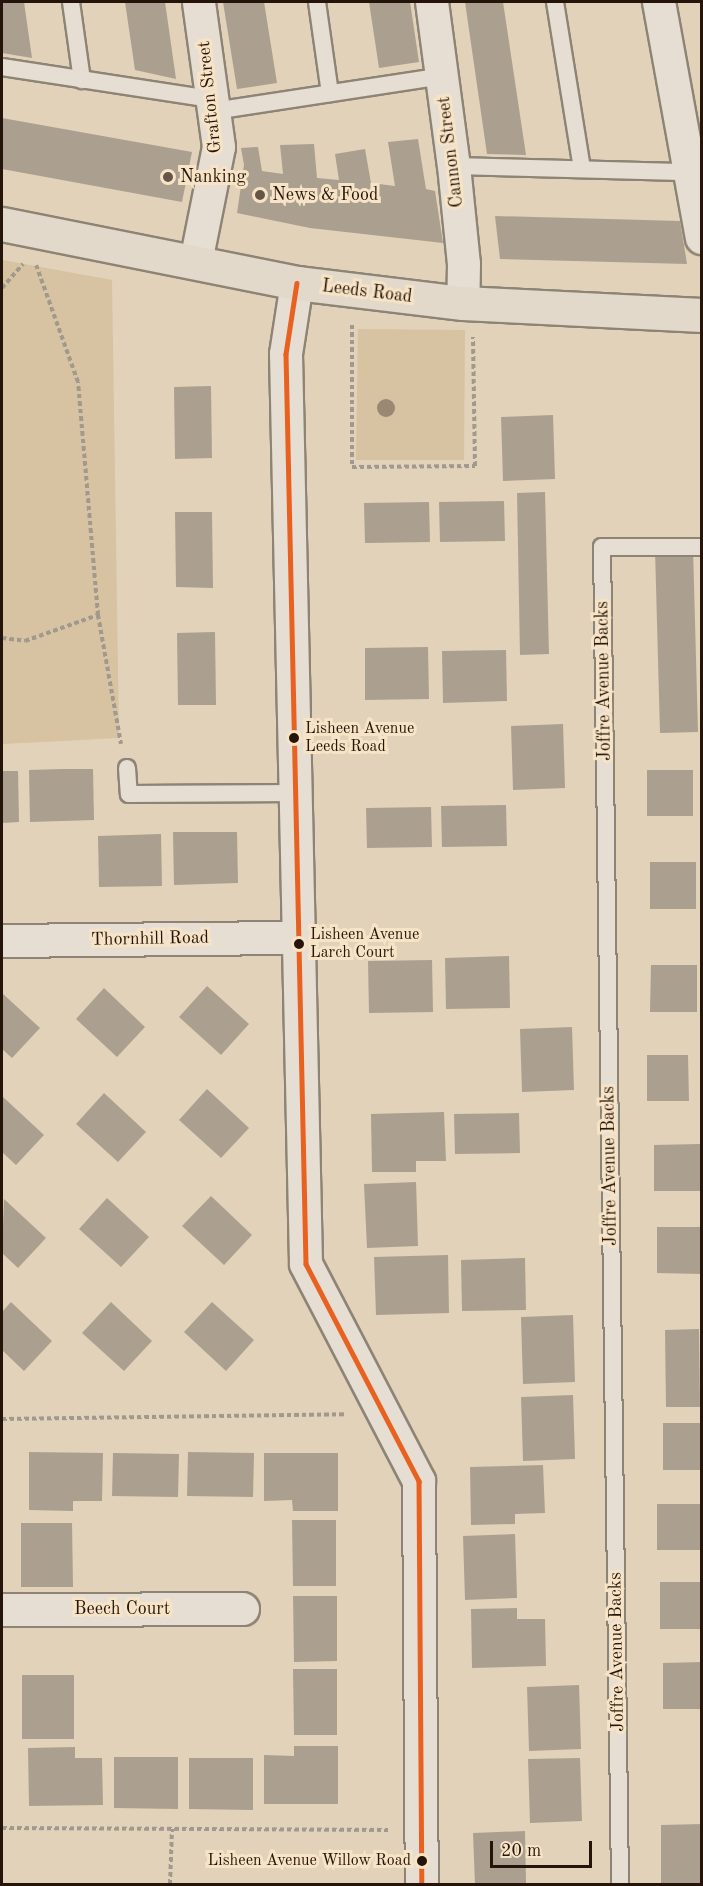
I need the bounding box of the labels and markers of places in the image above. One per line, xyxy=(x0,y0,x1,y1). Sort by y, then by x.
place label: Nanking xyxy=(180,166,246,188)
marker: Nanking xyxy=(161,170,175,184)
place label: News & Food xyxy=(272,184,378,206)
marker: News & Food xyxy=(253,188,267,202)
place label: Lisheen Avenue Leeds Road xyxy=(305,719,414,757)
marker: Lisheen Avenue Leeds Road xyxy=(288,732,300,744)
place label: Lisheen Avenue Larch Court xyxy=(310,925,419,963)
marker: Lisheen Avenue Larch Court xyxy=(293,938,305,950)
place label: Lisheen Avenue Willow Road xyxy=(208,1851,411,1871)
marker: Lisheen Avenue Willow Road xyxy=(416,1855,428,1867)

